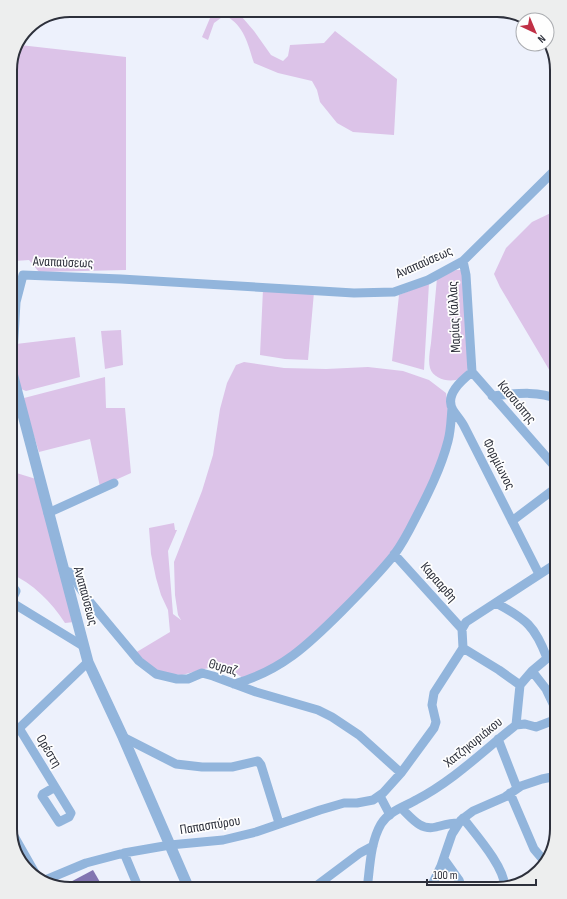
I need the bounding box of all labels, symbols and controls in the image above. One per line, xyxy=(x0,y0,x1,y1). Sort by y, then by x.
north arrow xyxy=(515,12,555,52)
text: N xyxy=(535,32,548,46)
street label: Αναπαύσεως xyxy=(392,242,455,282)
street label: Αναπαύσεως xyxy=(32,252,93,272)
street label: Μαρίας Κάλλας xyxy=(444,281,464,353)
street label: Κασσιόπης xyxy=(494,377,540,427)
street label: Φορμίωνος xyxy=(479,436,519,492)
street label: Καρααρθη xyxy=(417,559,461,605)
street label: Αναπαύσεως xyxy=(70,564,102,627)
street label: Θυραζ xyxy=(207,655,240,679)
street label: Χατζηκυριάκου xyxy=(440,713,506,771)
street label: Ορέστη xyxy=(33,731,65,771)
street label: Παπασπύρου xyxy=(178,812,242,838)
scale bar xyxy=(427,861,536,887)
text: 100 m xyxy=(433,868,458,883)

